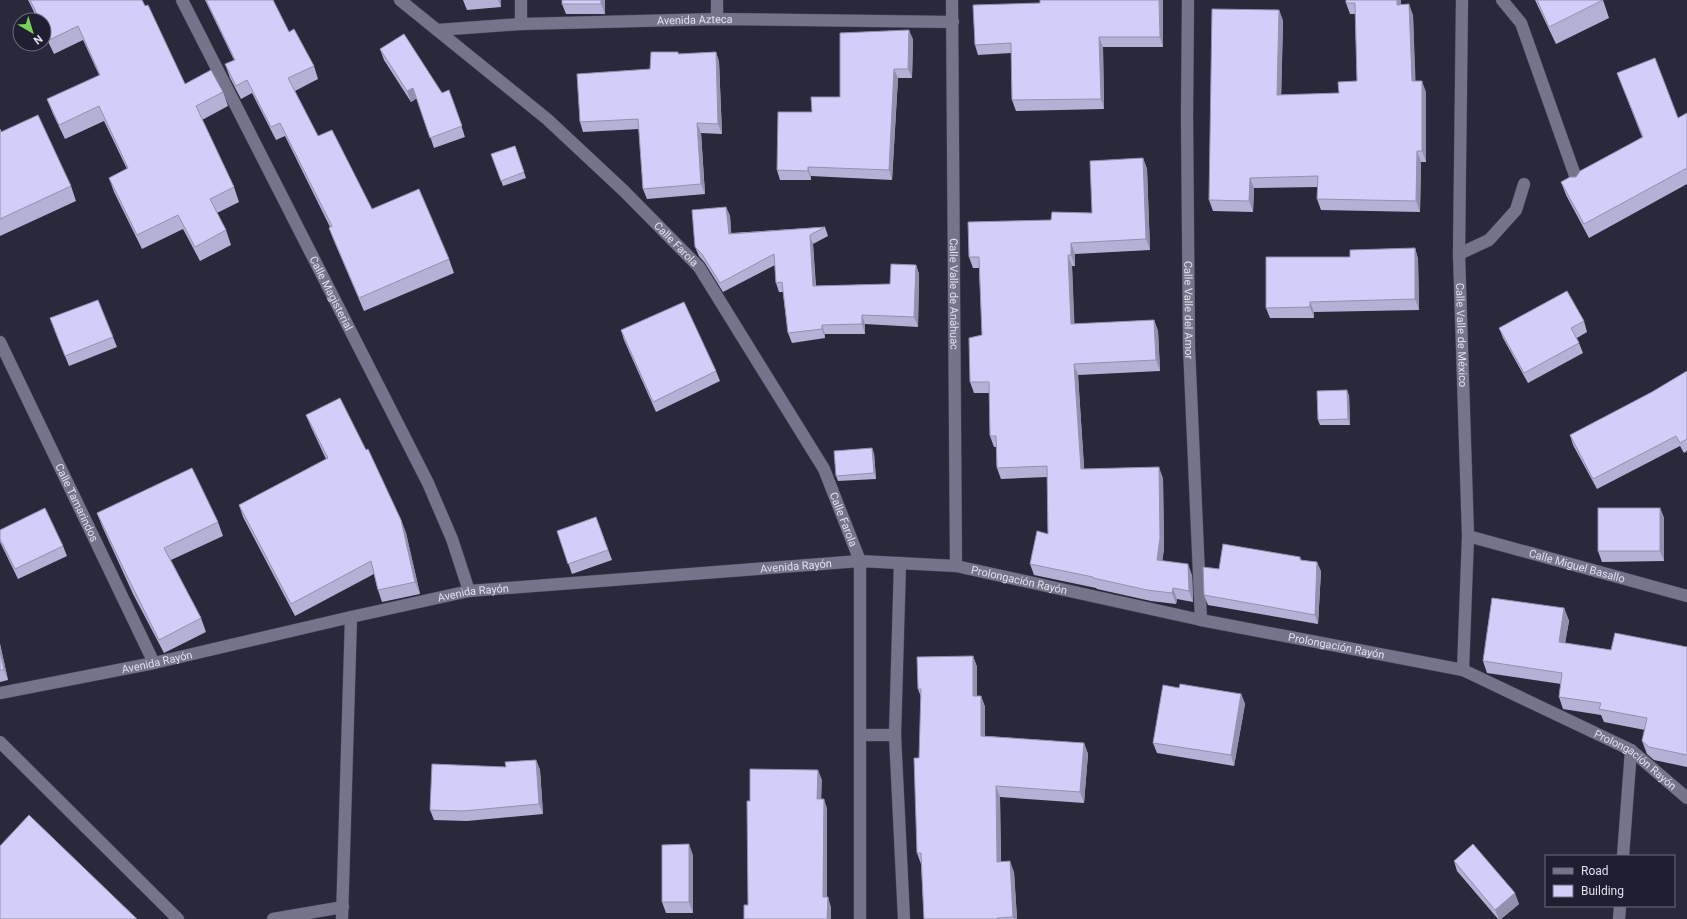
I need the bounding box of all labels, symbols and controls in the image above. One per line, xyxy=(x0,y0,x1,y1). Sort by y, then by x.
north arrow xyxy=(12,12,52,52)
street label: Avenida Azteca xyxy=(657,12,733,27)
text: N xyxy=(31,32,45,47)
street label: Calle Farola xyxy=(651,219,701,269)
street label: Calle Valle de Anáhuac xyxy=(947,238,961,350)
street label: Calle Magisterial xyxy=(307,254,356,333)
street label: Calle Valle del Amor xyxy=(1182,261,1196,360)
street label: Calle Valle de México xyxy=(1453,283,1470,387)
street label: Calle Tamarindos xyxy=(53,461,101,544)
street label: Calle Farola xyxy=(827,490,860,549)
street label: Calle Miguel Basallo xyxy=(1527,546,1626,585)
street label: Avenida Rayón xyxy=(760,557,832,575)
street label: Prolongación Rayón xyxy=(970,563,1068,597)
street label: Avenida Rayón xyxy=(436,581,509,604)
street label: Prolongación Rayón xyxy=(1287,630,1386,661)
street label: Avenida Rayón xyxy=(121,648,194,676)
street label: Prolongación Rayón xyxy=(1592,727,1679,793)
legend xyxy=(1545,855,1675,907)
text: Road xyxy=(1581,864,1609,878)
text: Building xyxy=(1581,884,1624,898)

